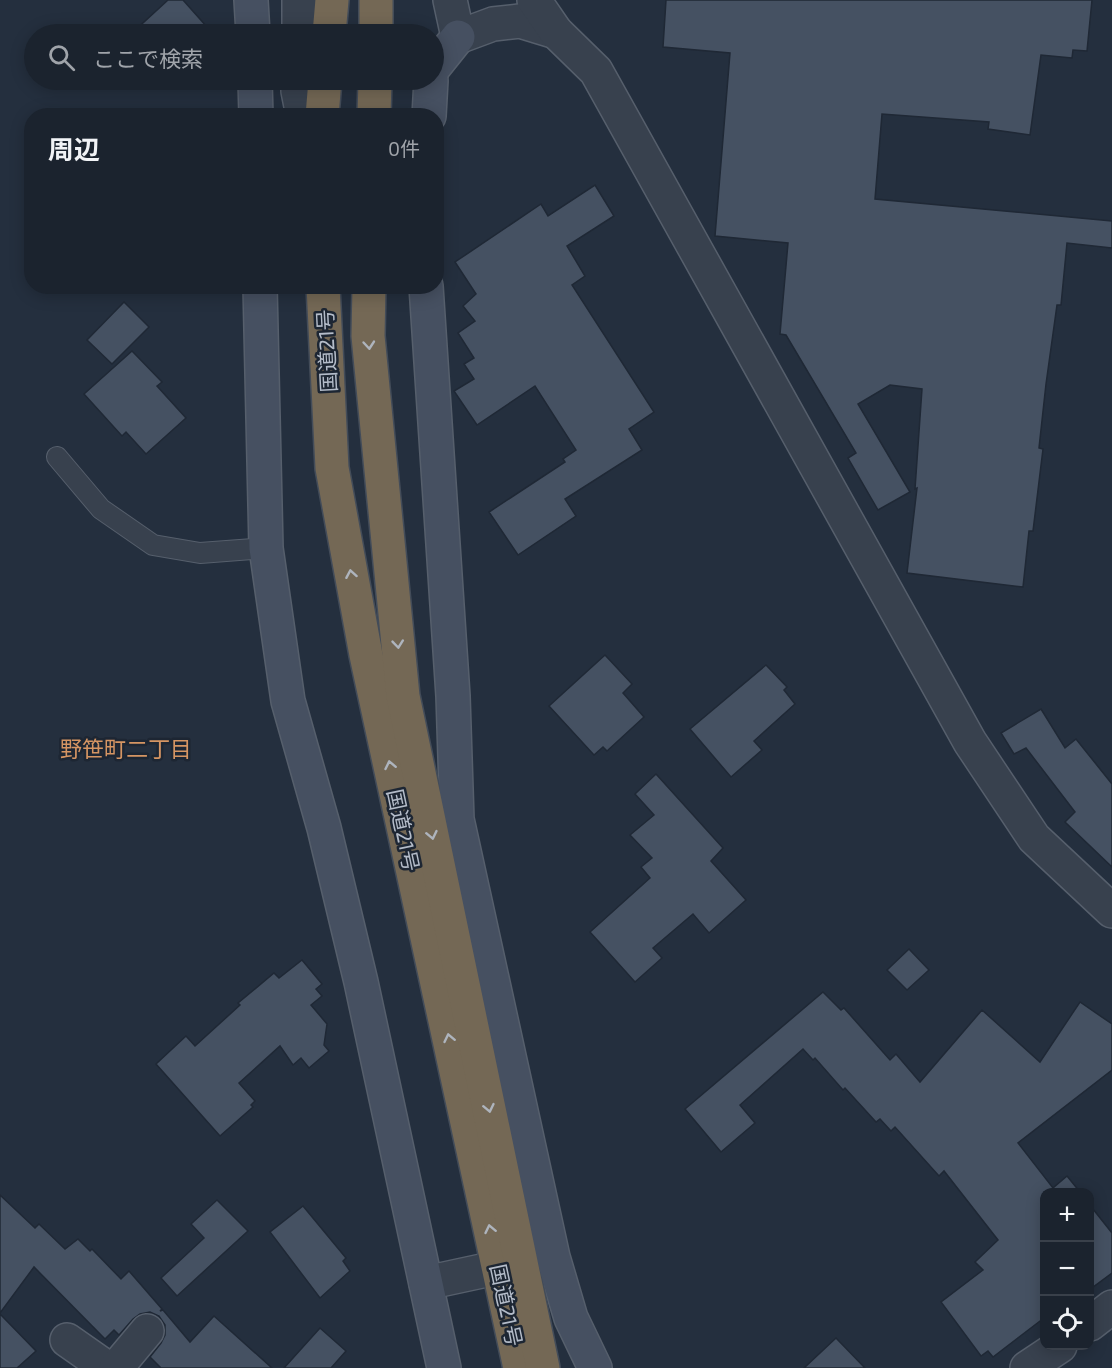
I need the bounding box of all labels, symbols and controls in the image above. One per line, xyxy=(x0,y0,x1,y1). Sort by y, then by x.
search box xyxy=(24,24,444,90)
icon: search xyxy=(45,41,78,74)
text: ここで検索 xyxy=(93,45,203,71)
text: 周辺 xyxy=(48,133,100,164)
text: 0件 xyxy=(388,136,420,160)
street label: 国道21号 xyxy=(311,309,341,393)
one-way arrow xyxy=(362,340,375,349)
one-way arrow xyxy=(346,570,358,579)
one-way arrow xyxy=(391,639,404,648)
district label: 野笹町二丁目 xyxy=(60,735,192,761)
one-way arrow xyxy=(384,761,397,771)
street label: 国道21号 xyxy=(383,787,425,873)
one-way arrow xyxy=(425,830,438,840)
one-way arrow xyxy=(443,1033,456,1043)
one-way arrow xyxy=(482,1103,495,1113)
map controls xyxy=(1040,1188,1094,1350)
button: + xyxy=(1040,1188,1094,1242)
one-way arrow xyxy=(484,1224,497,1234)
button: − xyxy=(1040,1242,1094,1296)
street label: 国道21号 xyxy=(486,1262,528,1348)
button: locate xyxy=(1040,1296,1094,1350)

